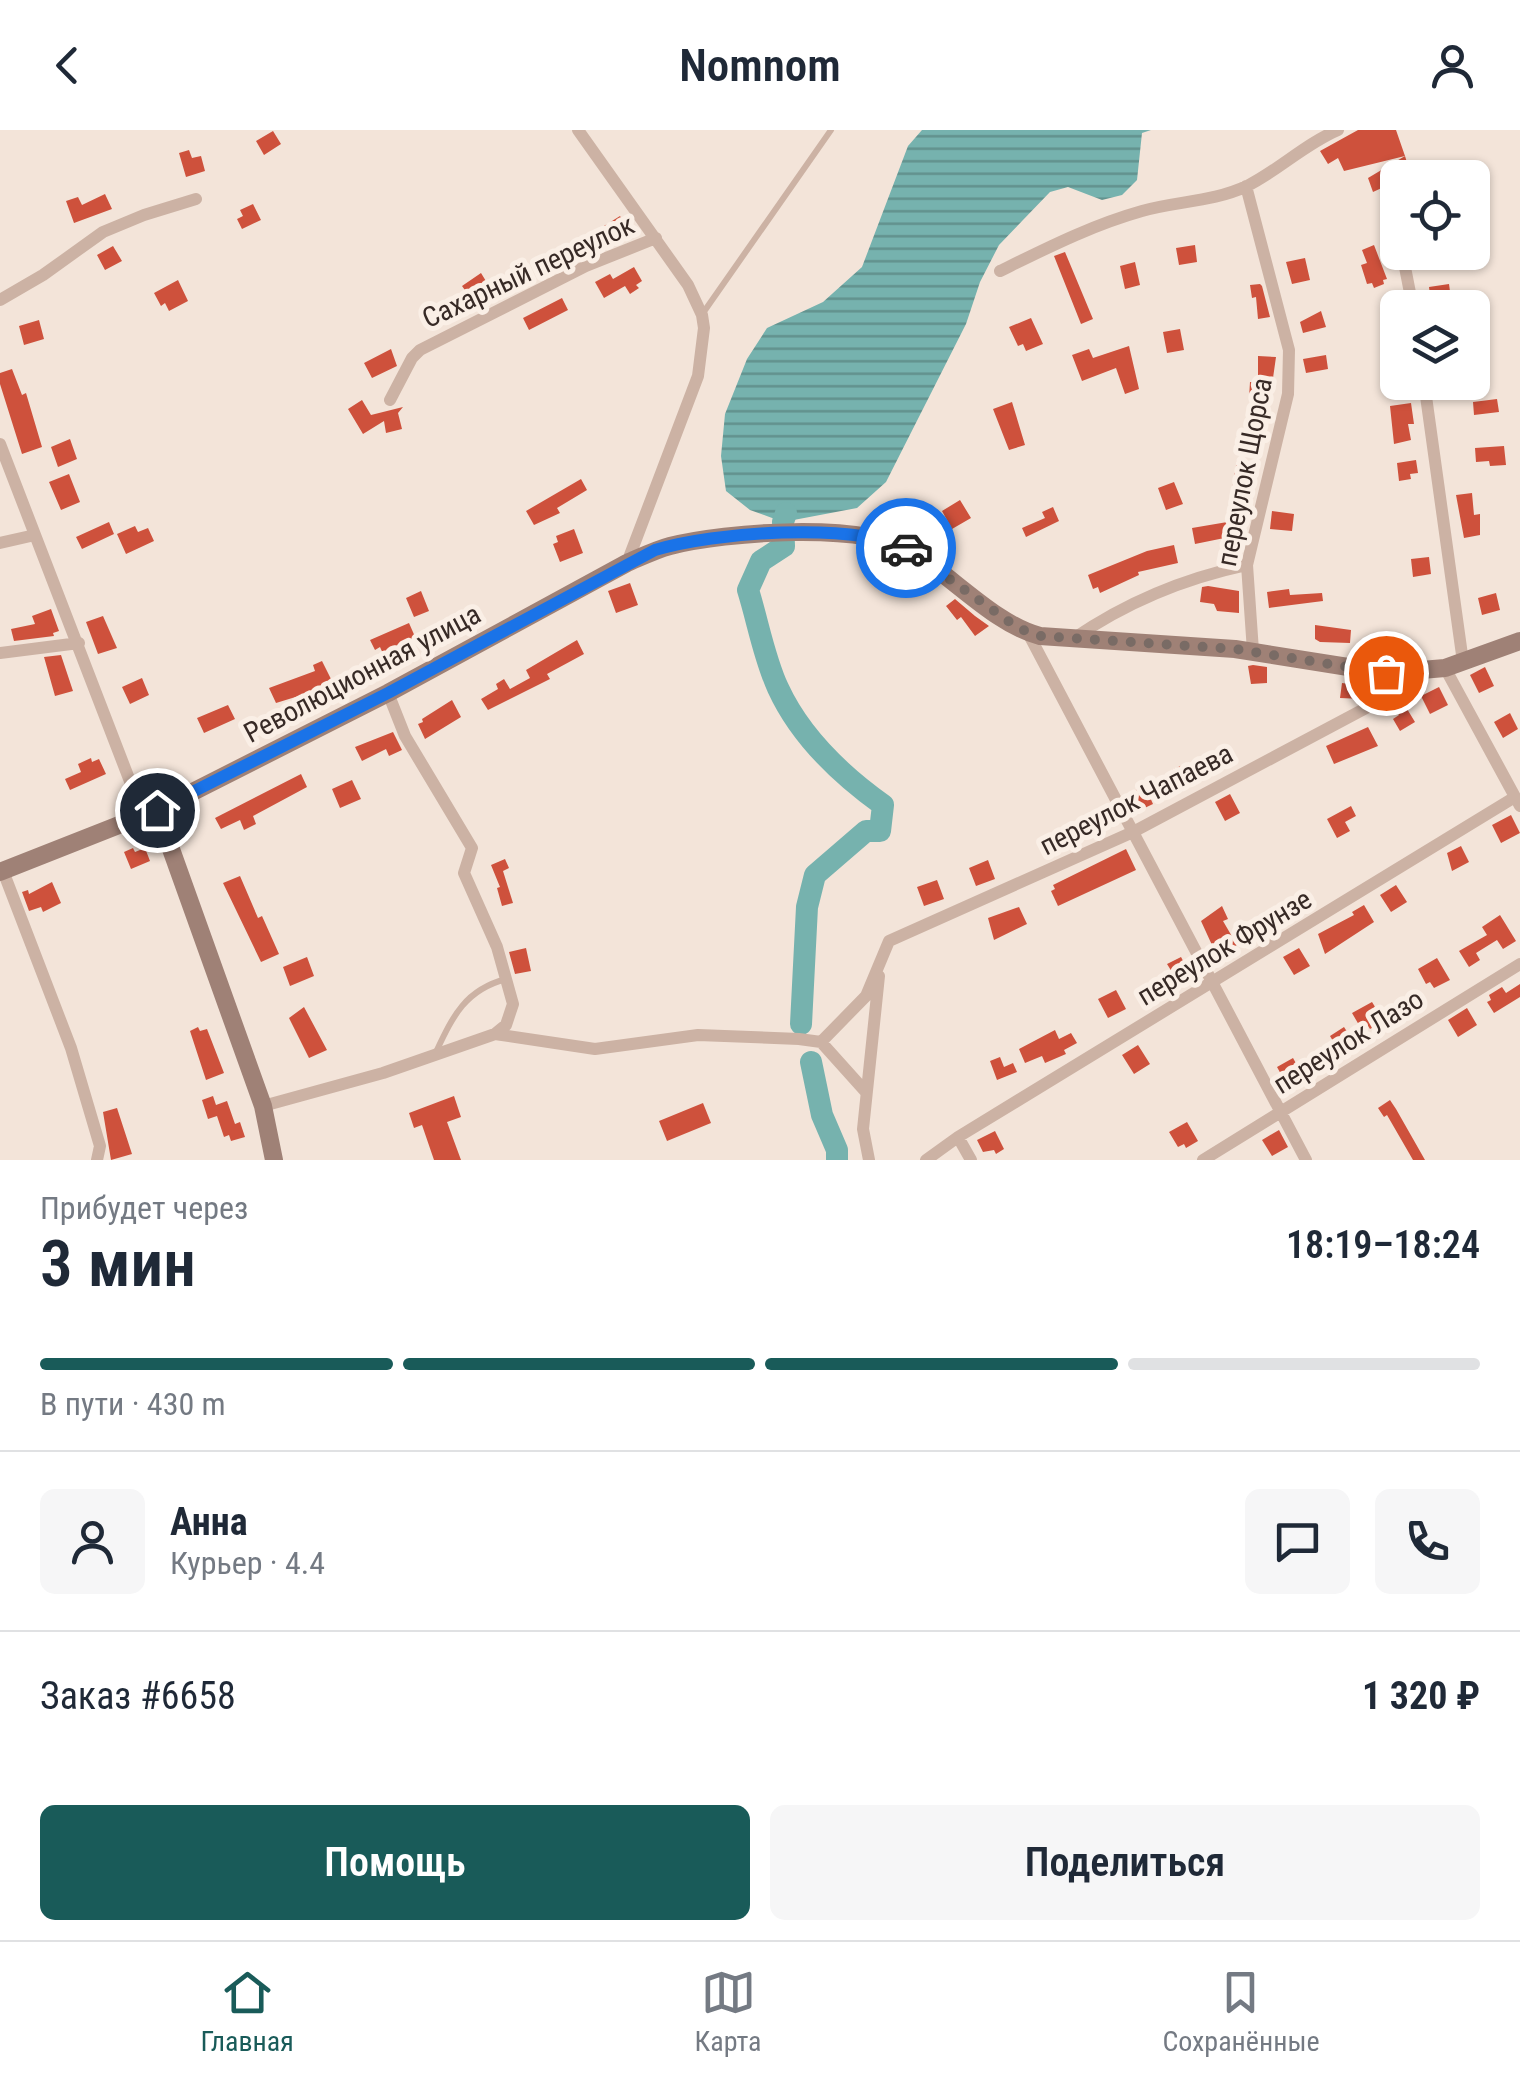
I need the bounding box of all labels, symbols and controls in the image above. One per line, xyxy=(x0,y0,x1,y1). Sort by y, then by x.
icon: back xyxy=(40,38,95,93)
icon: person xyxy=(1425,38,1480,93)
text: Nomnom xyxy=(679,39,841,92)
map controls xyxy=(1380,160,1490,400)
button: locate xyxy=(1380,160,1490,270)
street label: Сахарный переулок xyxy=(417,208,639,335)
button: layers xyxy=(1380,290,1490,400)
street label: переулок Щорса xyxy=(1210,375,1279,569)
courier xyxy=(856,498,956,598)
icon: car xyxy=(879,521,934,576)
street label: Революционная улица xyxy=(238,597,486,750)
pin xyxy=(1344,631,1429,716)
icon: bag xyxy=(1359,646,1414,701)
street label: переулок Чапаева xyxy=(1034,737,1238,862)
pin xyxy=(115,768,200,853)
icon: home xyxy=(130,783,185,838)
street label: переулок Фрунзе xyxy=(1131,882,1317,1012)
street label: переулок Лазо xyxy=(1267,982,1429,1101)
text: Прибудет через xyxy=(40,1189,248,1227)
text: 18:19–18:24 xyxy=(1286,1223,1480,1267)
text: 3 мин xyxy=(40,1226,196,1302)
text: В пути · 430 m xyxy=(40,1385,226,1423)
button: person xyxy=(40,1489,145,1594)
button: chat xyxy=(1245,1489,1350,1594)
button: phone xyxy=(1375,1489,1480,1594)
text: Анна xyxy=(170,1500,248,1544)
text: Курьер · 4.4 xyxy=(170,1544,325,1582)
text: Заказ #6658 xyxy=(40,1674,236,1718)
text: 1 320 ₽ xyxy=(1362,1674,1480,1718)
button: Помощь xyxy=(40,1805,750,1920)
button: Поделиться xyxy=(770,1805,1480,1920)
tab: Главная xyxy=(200,1965,294,2058)
tab: Карта xyxy=(695,1965,762,2058)
tab: Сохранённые xyxy=(1162,1965,1320,2058)

